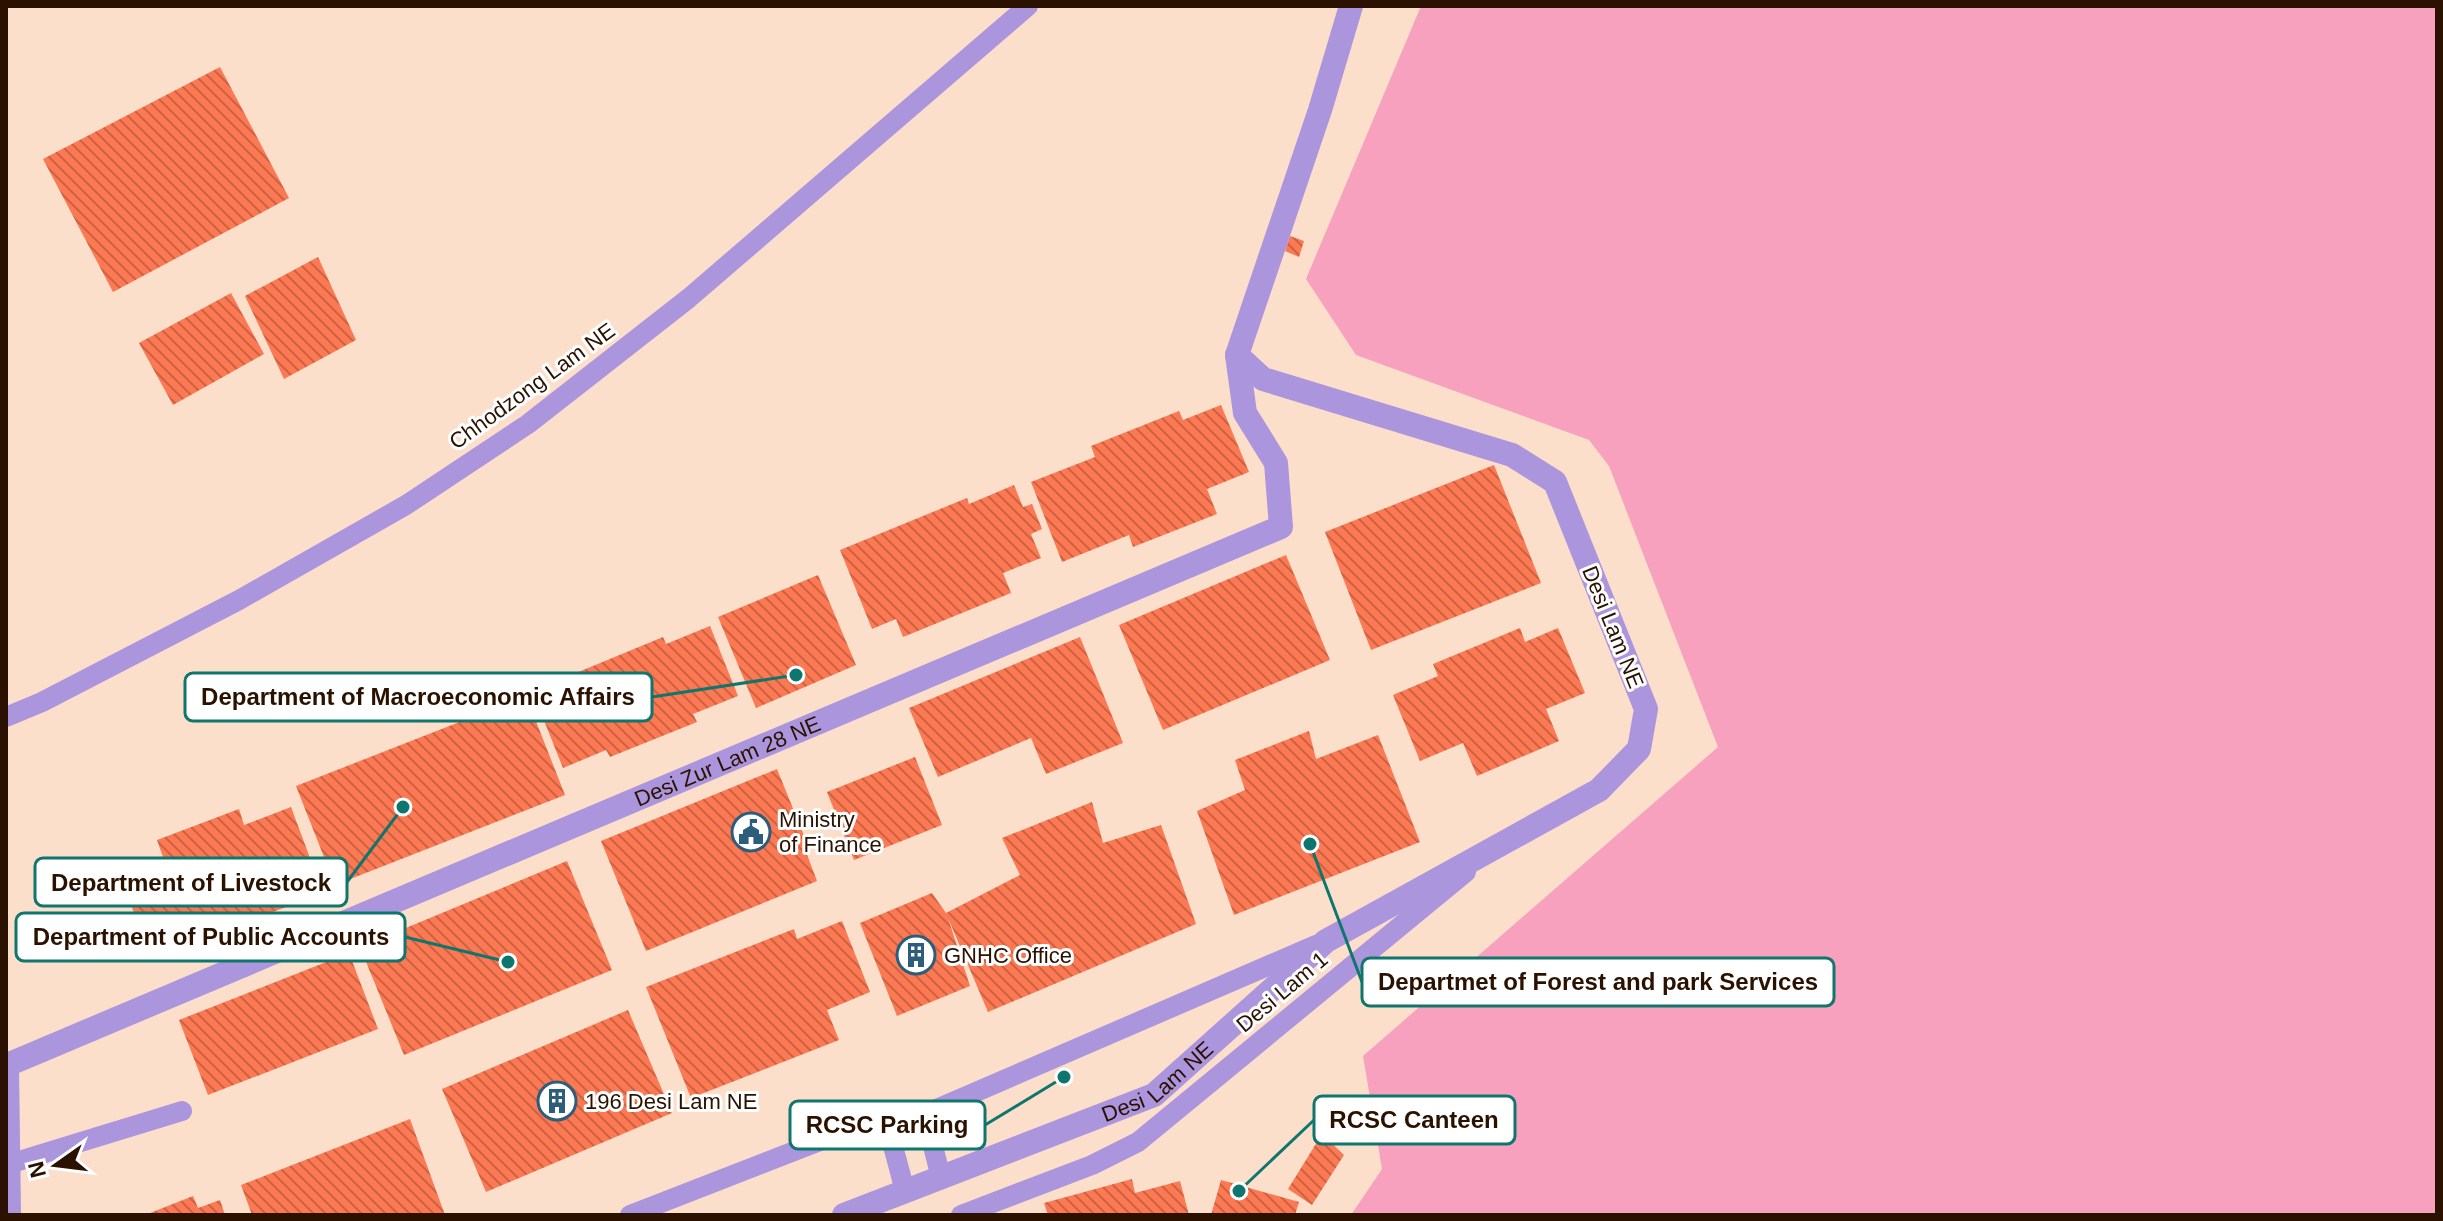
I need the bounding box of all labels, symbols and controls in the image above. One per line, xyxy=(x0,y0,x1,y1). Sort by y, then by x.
street label: Chhodzong Lam NE xyxy=(445,318,619,454)
street label: Desi Lam NE xyxy=(1577,562,1649,692)
callout: Department of Macroeconomic Affairs xyxy=(185,673,652,721)
text: Department of Macroeconomic Affairs xyxy=(201,683,635,710)
street label: Desi Zur Lam 28 NE xyxy=(631,710,824,811)
place label: Ministry of Finance xyxy=(779,807,882,857)
public building icon: Ministry of Finance xyxy=(730,811,772,853)
callout: Department of Livestock xyxy=(35,858,347,906)
text: Department of Livestock xyxy=(51,869,332,896)
callout: Department of Public Accounts xyxy=(16,913,405,961)
text: Department of Public Accounts xyxy=(33,923,389,950)
building icon: GNHC Office xyxy=(895,934,937,976)
place label: GNHC Office xyxy=(944,943,1072,968)
street label: Desi Lam 1 xyxy=(1231,947,1333,1037)
callout: Departmet of Forest and park Services xyxy=(1362,958,1834,1006)
text: Departmet of Forest and park Services xyxy=(1378,968,1818,995)
street label: Desi Lam NE xyxy=(1098,1036,1218,1127)
building icon: 196 Desi Lam NE xyxy=(536,1080,578,1122)
place label: 196 Desi Lam NE xyxy=(585,1089,757,1114)
callout: RCSC Canteen xyxy=(1314,1096,1515,1144)
callout: RCSC Parking xyxy=(790,1101,985,1149)
text: RCSC Canteen xyxy=(1329,1106,1499,1133)
text: RCSC Parking xyxy=(806,1111,968,1138)
north arrow xyxy=(16,1125,96,1205)
text: N xyxy=(23,1159,51,1180)

